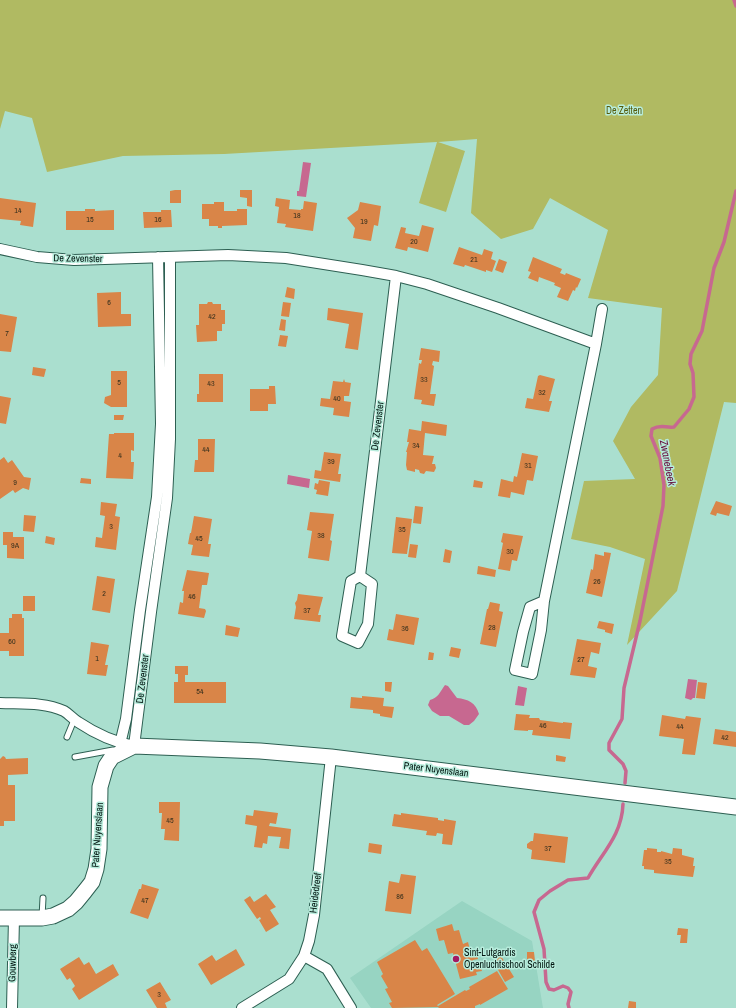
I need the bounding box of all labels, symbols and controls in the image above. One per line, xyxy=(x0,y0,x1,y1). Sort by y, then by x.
park label: De Zetten xyxy=(606,105,642,117)
house number: 14 xyxy=(14,206,22,216)
house number: 18 xyxy=(293,211,301,221)
house number: 15 xyxy=(86,215,94,225)
house number: 16 xyxy=(154,215,162,225)
house number: 19 xyxy=(360,217,368,227)
house number: 20 xyxy=(410,237,418,247)
street label: De Zevenster xyxy=(53,253,103,265)
house number: 21 xyxy=(470,255,478,265)
house number: 6 xyxy=(107,298,111,308)
house number: 42 xyxy=(208,312,216,322)
house number: 7 xyxy=(5,329,9,339)
house number: 33 xyxy=(420,375,428,385)
house number: 5 xyxy=(117,378,121,388)
house number: 43 xyxy=(207,379,215,389)
house number: 32 xyxy=(538,388,546,398)
house number: 40 xyxy=(333,394,341,404)
street label: De Zevenster xyxy=(369,401,387,451)
water label: Zwanebeek xyxy=(656,439,678,487)
house number: 34 xyxy=(412,441,420,451)
house number: 44 xyxy=(202,445,210,455)
house number: 4 xyxy=(118,451,122,461)
house number: 39 xyxy=(327,457,335,467)
house number: 31 xyxy=(524,461,532,471)
house number: 9 xyxy=(13,478,17,488)
house number: 3 xyxy=(109,522,113,532)
house number: 35 xyxy=(398,525,406,535)
house number: 38 xyxy=(317,531,325,541)
house number: 45 xyxy=(195,534,203,544)
house number: 9A xyxy=(11,541,19,551)
house number: 30 xyxy=(506,547,514,557)
house number: 26 xyxy=(593,577,601,587)
house number: 2 xyxy=(102,589,106,599)
house number: 46 xyxy=(188,592,196,602)
house number: 37 xyxy=(303,606,311,616)
house number: 28 xyxy=(488,623,496,633)
house number: 36 xyxy=(401,624,409,634)
house number: 60 xyxy=(8,637,16,647)
house number: 1 xyxy=(95,654,99,664)
street label: De Zevenster xyxy=(134,654,152,704)
house number: 27 xyxy=(577,655,585,665)
house number: 54 xyxy=(196,687,204,697)
house number: 46 xyxy=(539,721,547,731)
house number: 44 xyxy=(676,722,684,732)
house number: 42 xyxy=(721,733,729,743)
street label: Pater Nuyenslaan xyxy=(403,760,469,780)
street label: Pater Nuyenslaan xyxy=(90,802,106,868)
house number: 45 xyxy=(166,816,174,826)
house number: 37 xyxy=(544,844,552,854)
house number: 35 xyxy=(664,857,672,867)
street label: Heidedreef xyxy=(308,872,324,914)
house number: 86 xyxy=(396,892,404,902)
house number: 47 xyxy=(141,896,149,906)
street label: Gouwberg xyxy=(7,944,19,982)
place label: Sint-Lutgardis Openluchtschool Schilde xyxy=(464,947,555,970)
marker: Sint-Lutgardis Openluchtschool Schilde xyxy=(451,954,461,964)
house number: 3 xyxy=(157,990,161,1000)

